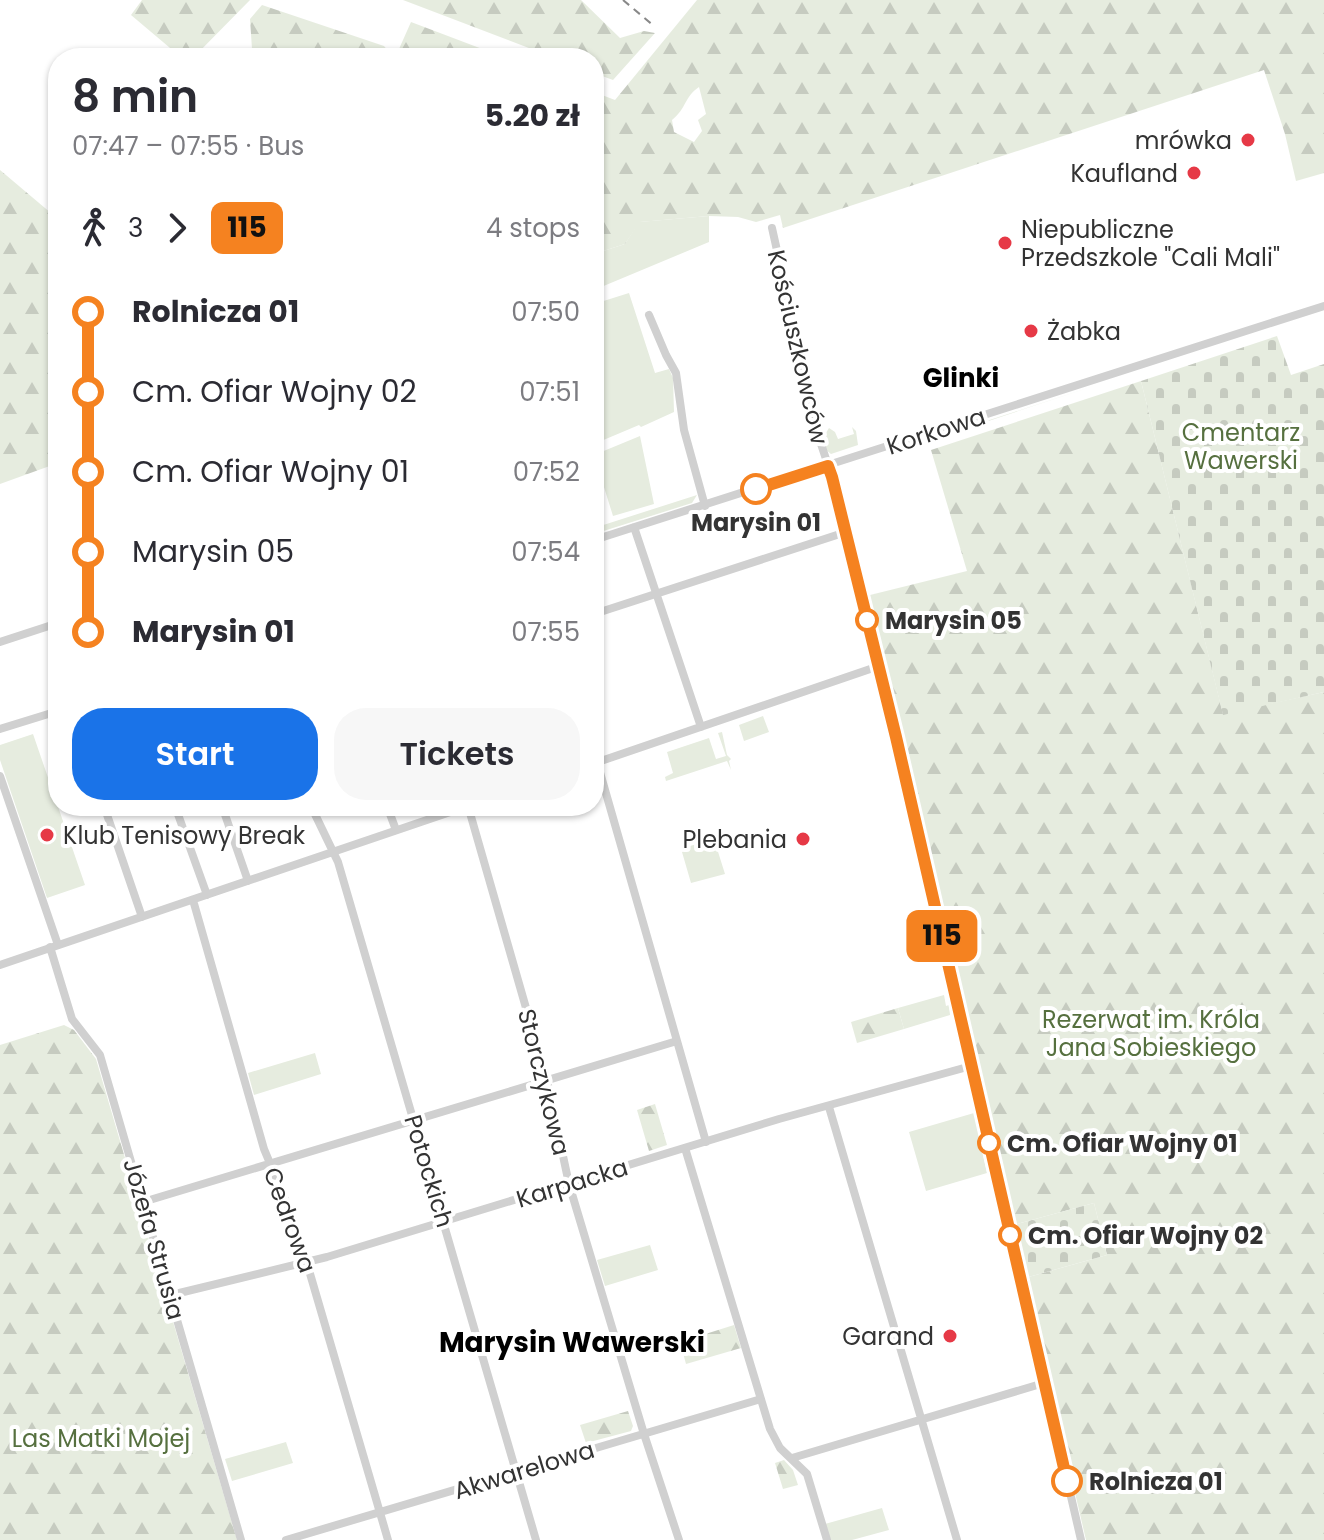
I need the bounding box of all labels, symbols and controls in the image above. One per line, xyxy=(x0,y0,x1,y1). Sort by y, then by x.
text: 8 min xyxy=(72,66,198,127)
text: 5.20 zł xyxy=(484,94,580,137)
place label: mrówka xyxy=(1135,124,1232,157)
text: 07:47 – 07:55 · Bus xyxy=(72,128,304,164)
marker: mrówka xyxy=(1239,131,1257,149)
place label: Kaufland xyxy=(1070,157,1178,190)
marker: Kaufland xyxy=(1185,164,1203,182)
icon: walk xyxy=(72,206,116,250)
icon: forward xyxy=(155,206,199,250)
text: 115 xyxy=(227,208,267,247)
text: 3 xyxy=(128,210,143,246)
text: 4 stops xyxy=(486,210,580,246)
place label: Niepubliczne Przedszkole "Cali Mali" xyxy=(1021,213,1280,274)
marker: Niepubliczne Przedszkole "Cali Mali" xyxy=(996,234,1014,252)
street label: Kościuszkowców xyxy=(760,247,836,448)
text: Rolnicza 01 xyxy=(132,290,299,333)
text: 07:50 xyxy=(511,294,580,330)
place label: Żabka xyxy=(1047,315,1121,348)
marker: Żabka xyxy=(1022,322,1040,340)
district label: Glinki xyxy=(923,360,999,396)
text: Cm. Ofiar Wojny 02 xyxy=(132,370,417,413)
text: 07:51 xyxy=(519,374,580,410)
street label: Korkowa xyxy=(882,399,990,463)
park label: Cmentarz Wawerski xyxy=(1182,416,1300,477)
text: Cm. Ofiar Wojny 01 xyxy=(132,450,409,493)
text: 07:52 xyxy=(513,454,580,490)
marker: Marysin 01 xyxy=(741,474,771,504)
place label: Marysin 01 xyxy=(691,506,821,539)
text: Marysin 05 xyxy=(132,530,294,573)
text: 07:54 xyxy=(511,534,580,570)
place label: Marysin 05 xyxy=(885,604,1022,637)
marker: Marysin 05 xyxy=(856,609,878,631)
text: Marysin 01 xyxy=(132,610,295,653)
text: 07:55 xyxy=(511,614,580,650)
button: Start xyxy=(72,708,318,800)
button: Tickets xyxy=(334,708,580,800)
place label: Klub Tenisowy Break xyxy=(63,819,306,852)
place label: Plebania xyxy=(682,823,787,856)
marker: Klub Tenisowy Break xyxy=(38,826,56,844)
marker: Plebania xyxy=(794,830,812,848)
line badge: 115 xyxy=(896,910,988,962)
text: 115 xyxy=(922,916,962,955)
park label: Rezerwat im. Króla Jana Sobieskiego xyxy=(1042,1003,1260,1064)
street label: Storczykowa xyxy=(510,1005,578,1159)
street label: Potockich xyxy=(396,1111,462,1231)
place label: Cm. Ofiar Wojny 01 xyxy=(1007,1127,1238,1160)
marker: Cm. Ofiar Wojny 01 xyxy=(978,1132,1000,1154)
street label: Karpacka xyxy=(512,1150,632,1216)
street label: Józefa Strusia xyxy=(115,1155,193,1323)
street label: Cedrowa xyxy=(256,1163,324,1277)
place label: Cm. Ofiar Wojny 02 xyxy=(1028,1219,1263,1252)
marker: Cm. Ofiar Wojny 02 xyxy=(999,1224,1021,1246)
place label: Garand xyxy=(842,1320,934,1353)
district label: Marysin Wawerski xyxy=(439,1323,705,1362)
marker: Garand xyxy=(941,1327,959,1345)
park label: Las Matki Mojej xyxy=(12,1422,190,1455)
street label: Akwarelowa xyxy=(450,1433,598,1507)
place label: Rolnicza 01 xyxy=(1089,1465,1223,1498)
marker: Rolnicza 01 xyxy=(1052,1466,1082,1496)

